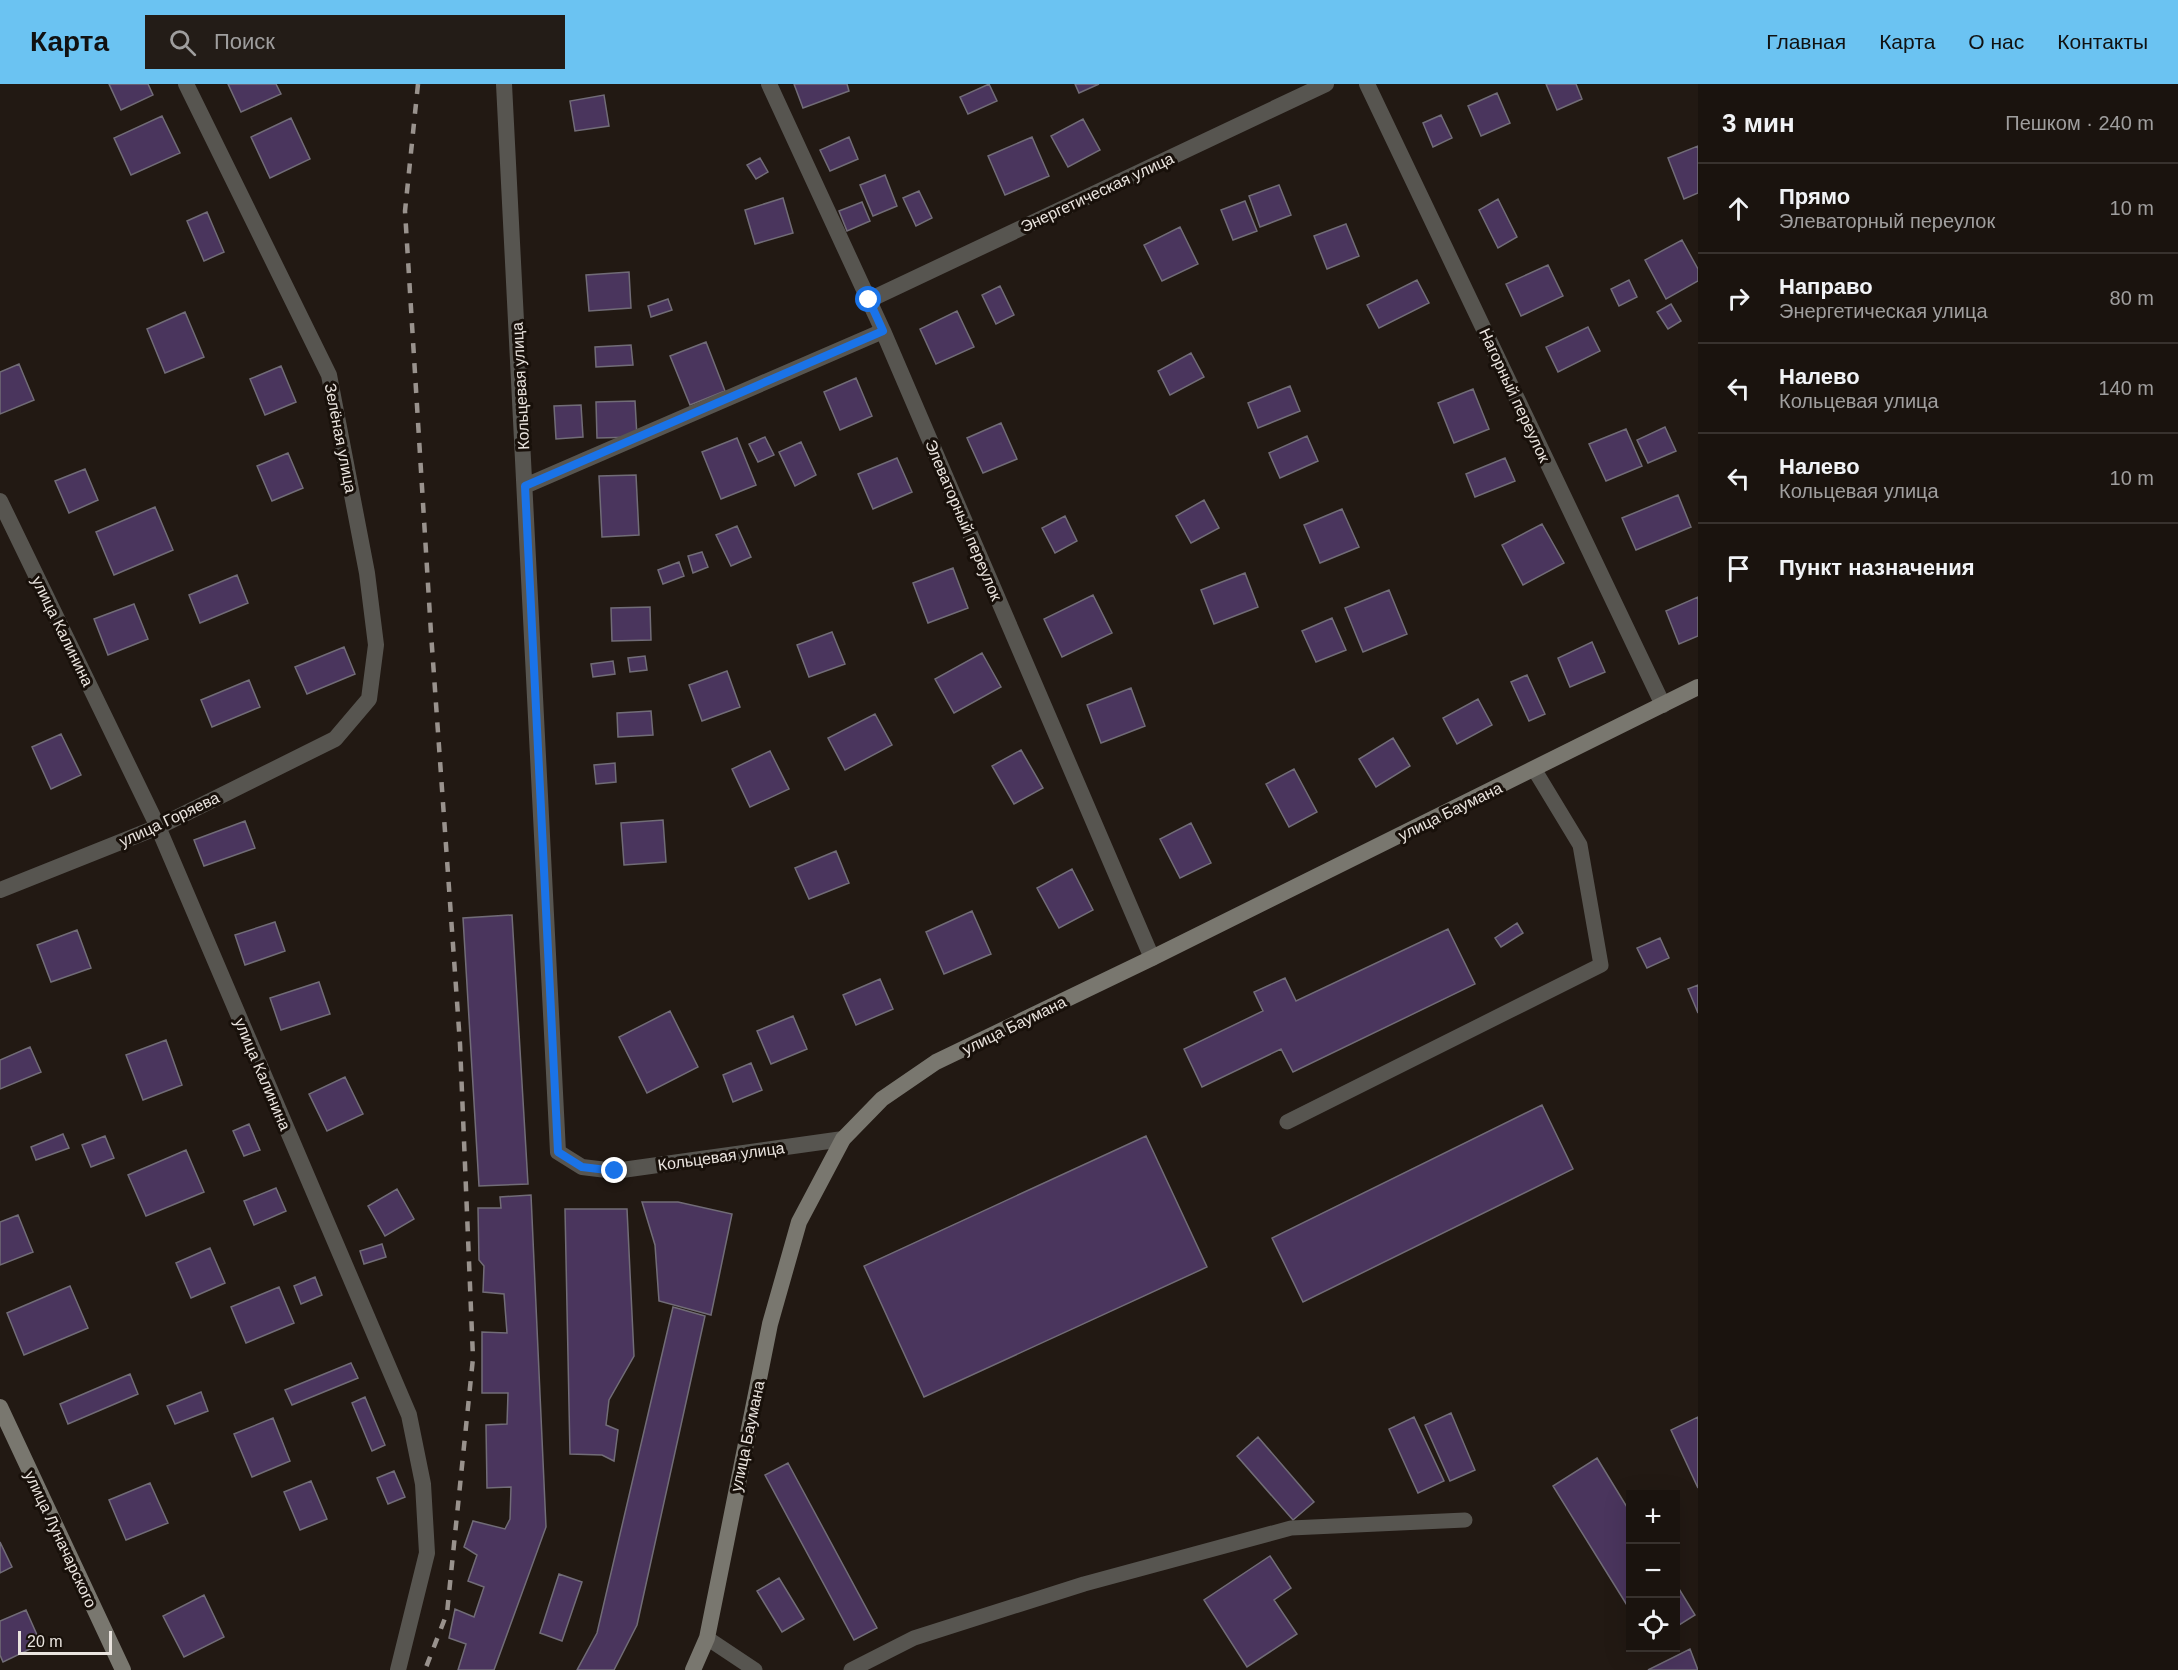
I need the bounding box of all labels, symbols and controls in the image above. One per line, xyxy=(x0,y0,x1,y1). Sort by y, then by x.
search box xyxy=(145,15,565,69)
text: Карта xyxy=(30,26,109,57)
icon: search xyxy=(166,26,199,59)
text: Поиск xyxy=(214,29,275,54)
text: Главная xyxy=(1766,30,1846,53)
text: Карта xyxy=(1879,30,1935,53)
text: О нас xyxy=(1968,30,2024,53)
text: Контакты xyxy=(2057,30,2148,53)
text: 3 мин xyxy=(1722,108,1795,138)
text: Пешком · 240 m xyxy=(2005,112,2154,134)
street label: Энергетическая улица xyxy=(1018,149,1176,235)
text: Прямо xyxy=(1779,184,1850,209)
icon: ahead xyxy=(1722,192,1755,225)
text: 10 m xyxy=(2110,197,2154,219)
text: Элеваторный переулок xyxy=(1779,210,1995,232)
text: Направо xyxy=(1779,274,1873,299)
icon: right xyxy=(1722,282,1755,315)
route start xyxy=(855,286,881,312)
text: 80 m xyxy=(2110,287,2154,309)
text: Энергетическая улица xyxy=(1779,300,1988,322)
street label: Кольцевая улица xyxy=(509,322,532,450)
street label: Нагорный переулок xyxy=(1476,326,1553,466)
text: Налево xyxy=(1779,364,1860,389)
icon: left xyxy=(1722,372,1755,405)
text: 140 m xyxy=(2098,377,2154,399)
street label: Зелёная улица xyxy=(322,382,359,494)
text: Кольцевая улица xyxy=(1779,390,1939,412)
street label: Элеваторный переулок xyxy=(922,437,1006,604)
text: Налево xyxy=(1779,454,1860,479)
icon: left xyxy=(1722,462,1755,495)
text: 10 m xyxy=(2110,467,2154,489)
text: Кольцевая улица xyxy=(1779,480,1939,502)
icon: arrive xyxy=(1722,552,1755,585)
text: Пункт назначения xyxy=(1779,555,1975,580)
street label: улица Калинина xyxy=(29,573,97,689)
street label: улица Баумана xyxy=(1396,779,1505,844)
street label: улица Горяева xyxy=(116,789,222,850)
street label: улица Баумана xyxy=(960,993,1069,1058)
street label: улица Калинина xyxy=(231,1015,294,1133)
street label: Кольцевая улица xyxy=(657,1139,786,1174)
route end xyxy=(601,1157,627,1183)
street label: улица Баумана xyxy=(727,1379,768,1493)
street label: улица Луначарского xyxy=(21,1468,100,1610)
map controls xyxy=(1626,1490,1680,1652)
button: + xyxy=(1626,1490,1680,1544)
button: − xyxy=(1626,1544,1680,1598)
button: locate xyxy=(1626,1598,1680,1652)
scale bar xyxy=(18,1628,112,1656)
text: 20 m xyxy=(27,1633,63,1650)

